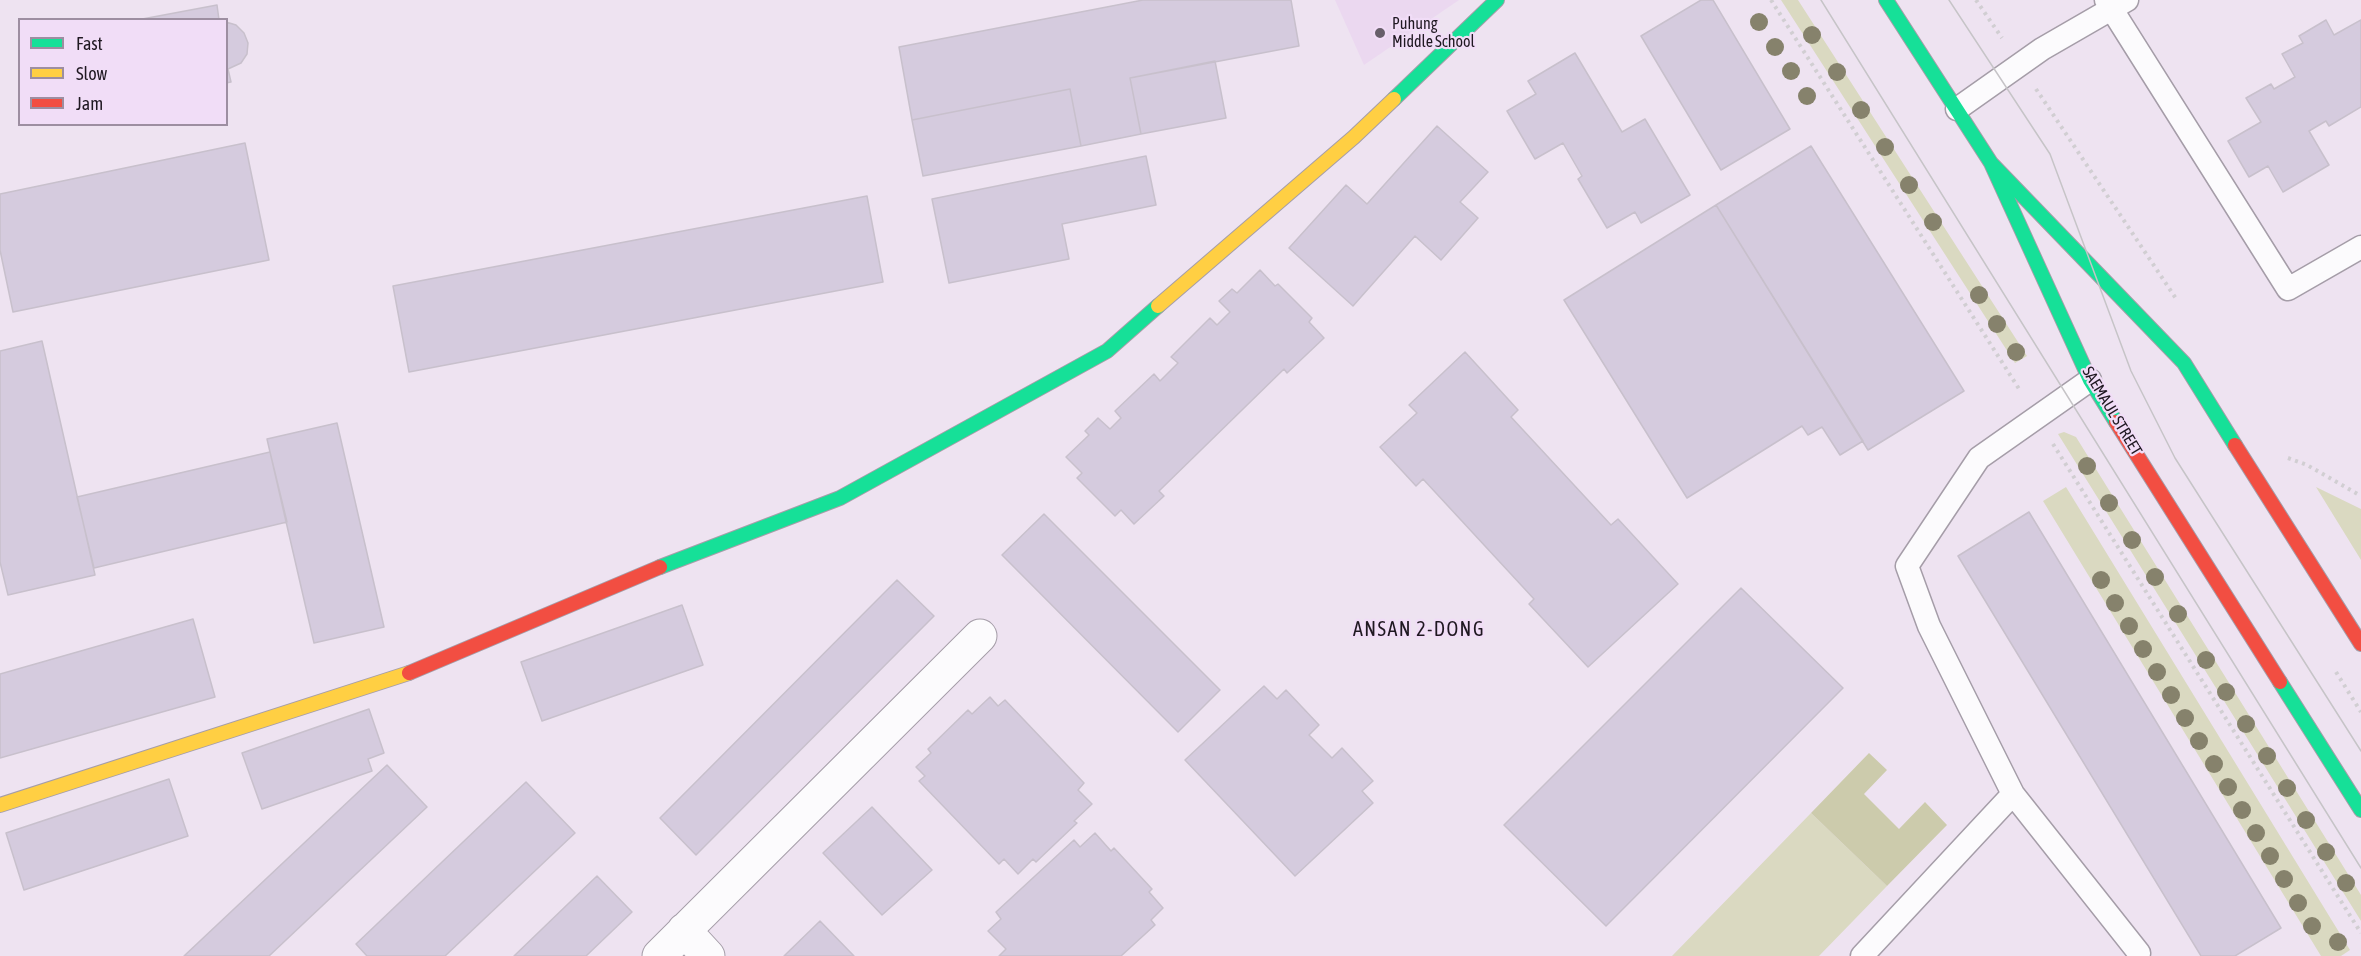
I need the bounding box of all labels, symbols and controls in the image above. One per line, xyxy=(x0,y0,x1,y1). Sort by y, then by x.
place label: Puhung Middle School xyxy=(1392,14,1475,52)
legend xyxy=(18,18,228,126)
marker: Puhung Middle School xyxy=(1373,26,1387,40)
text: Fast xyxy=(76,33,103,54)
text: Slow xyxy=(76,63,107,84)
text: Jam xyxy=(76,93,103,114)
street label: SAEMAUL STREET xyxy=(2078,363,2146,459)
district label: ANSAN 2-DONG xyxy=(1353,618,1485,642)

